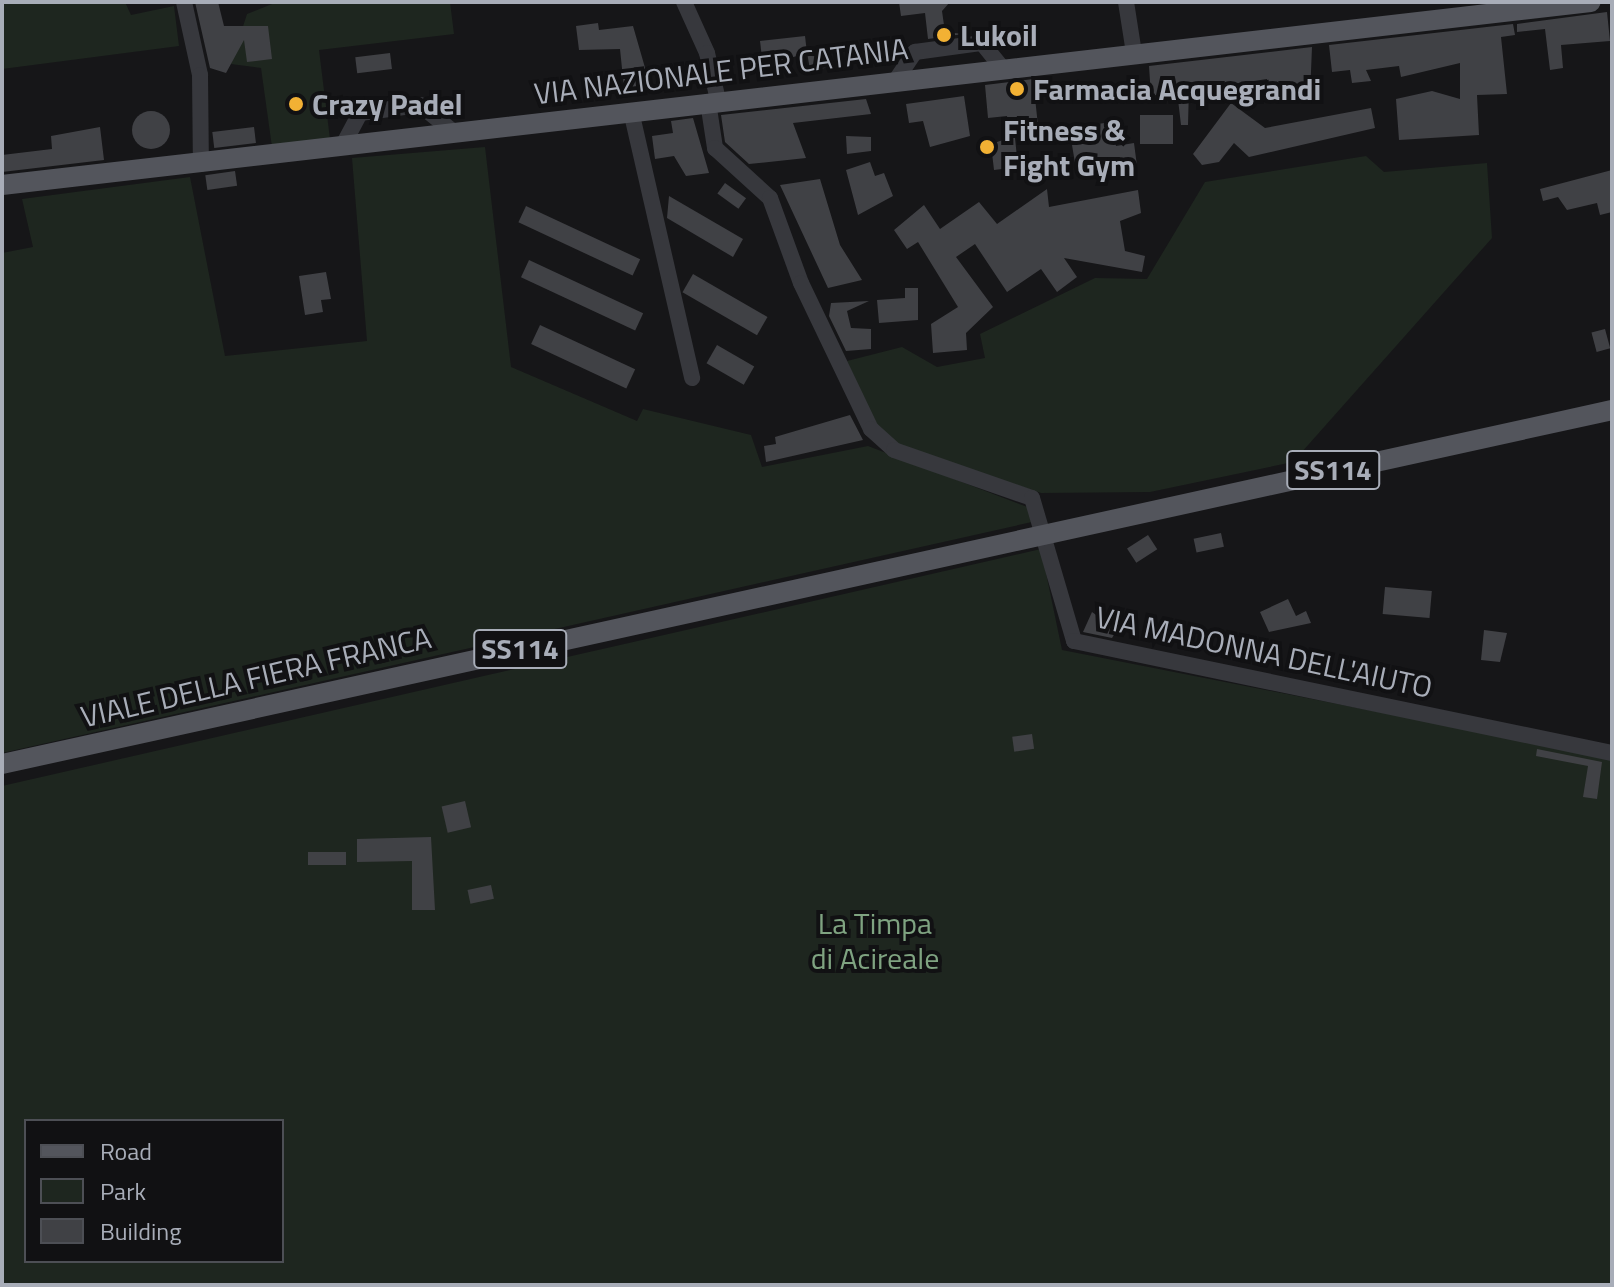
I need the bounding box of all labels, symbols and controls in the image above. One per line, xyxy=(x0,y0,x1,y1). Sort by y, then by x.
place label: Lukoil xyxy=(960,17,1038,53)
marker: Lukoil xyxy=(935,26,953,44)
street label: VIA NAZIONALE PER CATANIA xyxy=(532,30,910,112)
place label: Farmacia Acquegrandi xyxy=(1033,71,1321,107)
marker: Farmacia Acquegrandi xyxy=(1008,80,1026,98)
place label: Crazy Padel xyxy=(312,86,463,122)
marker: Crazy Padel xyxy=(287,95,305,113)
place label: Fitness & Fight Gym xyxy=(1003,112,1135,182)
marker: Fitness & Fight Gym xyxy=(978,138,996,156)
road number: SS114 xyxy=(1285,446,1381,494)
street label: VIA MADONNA DELL'AIUTO xyxy=(1092,599,1436,705)
street label: VIALE DELLA FIERA FRANCA xyxy=(77,619,435,735)
road number: SS114 xyxy=(472,625,568,673)
park label: La Timpa di Acireale xyxy=(811,905,939,976)
legend xyxy=(24,1119,284,1263)
text: Road xyxy=(100,1133,152,1169)
text: Park xyxy=(100,1173,146,1209)
text: Building xyxy=(100,1213,182,1249)

